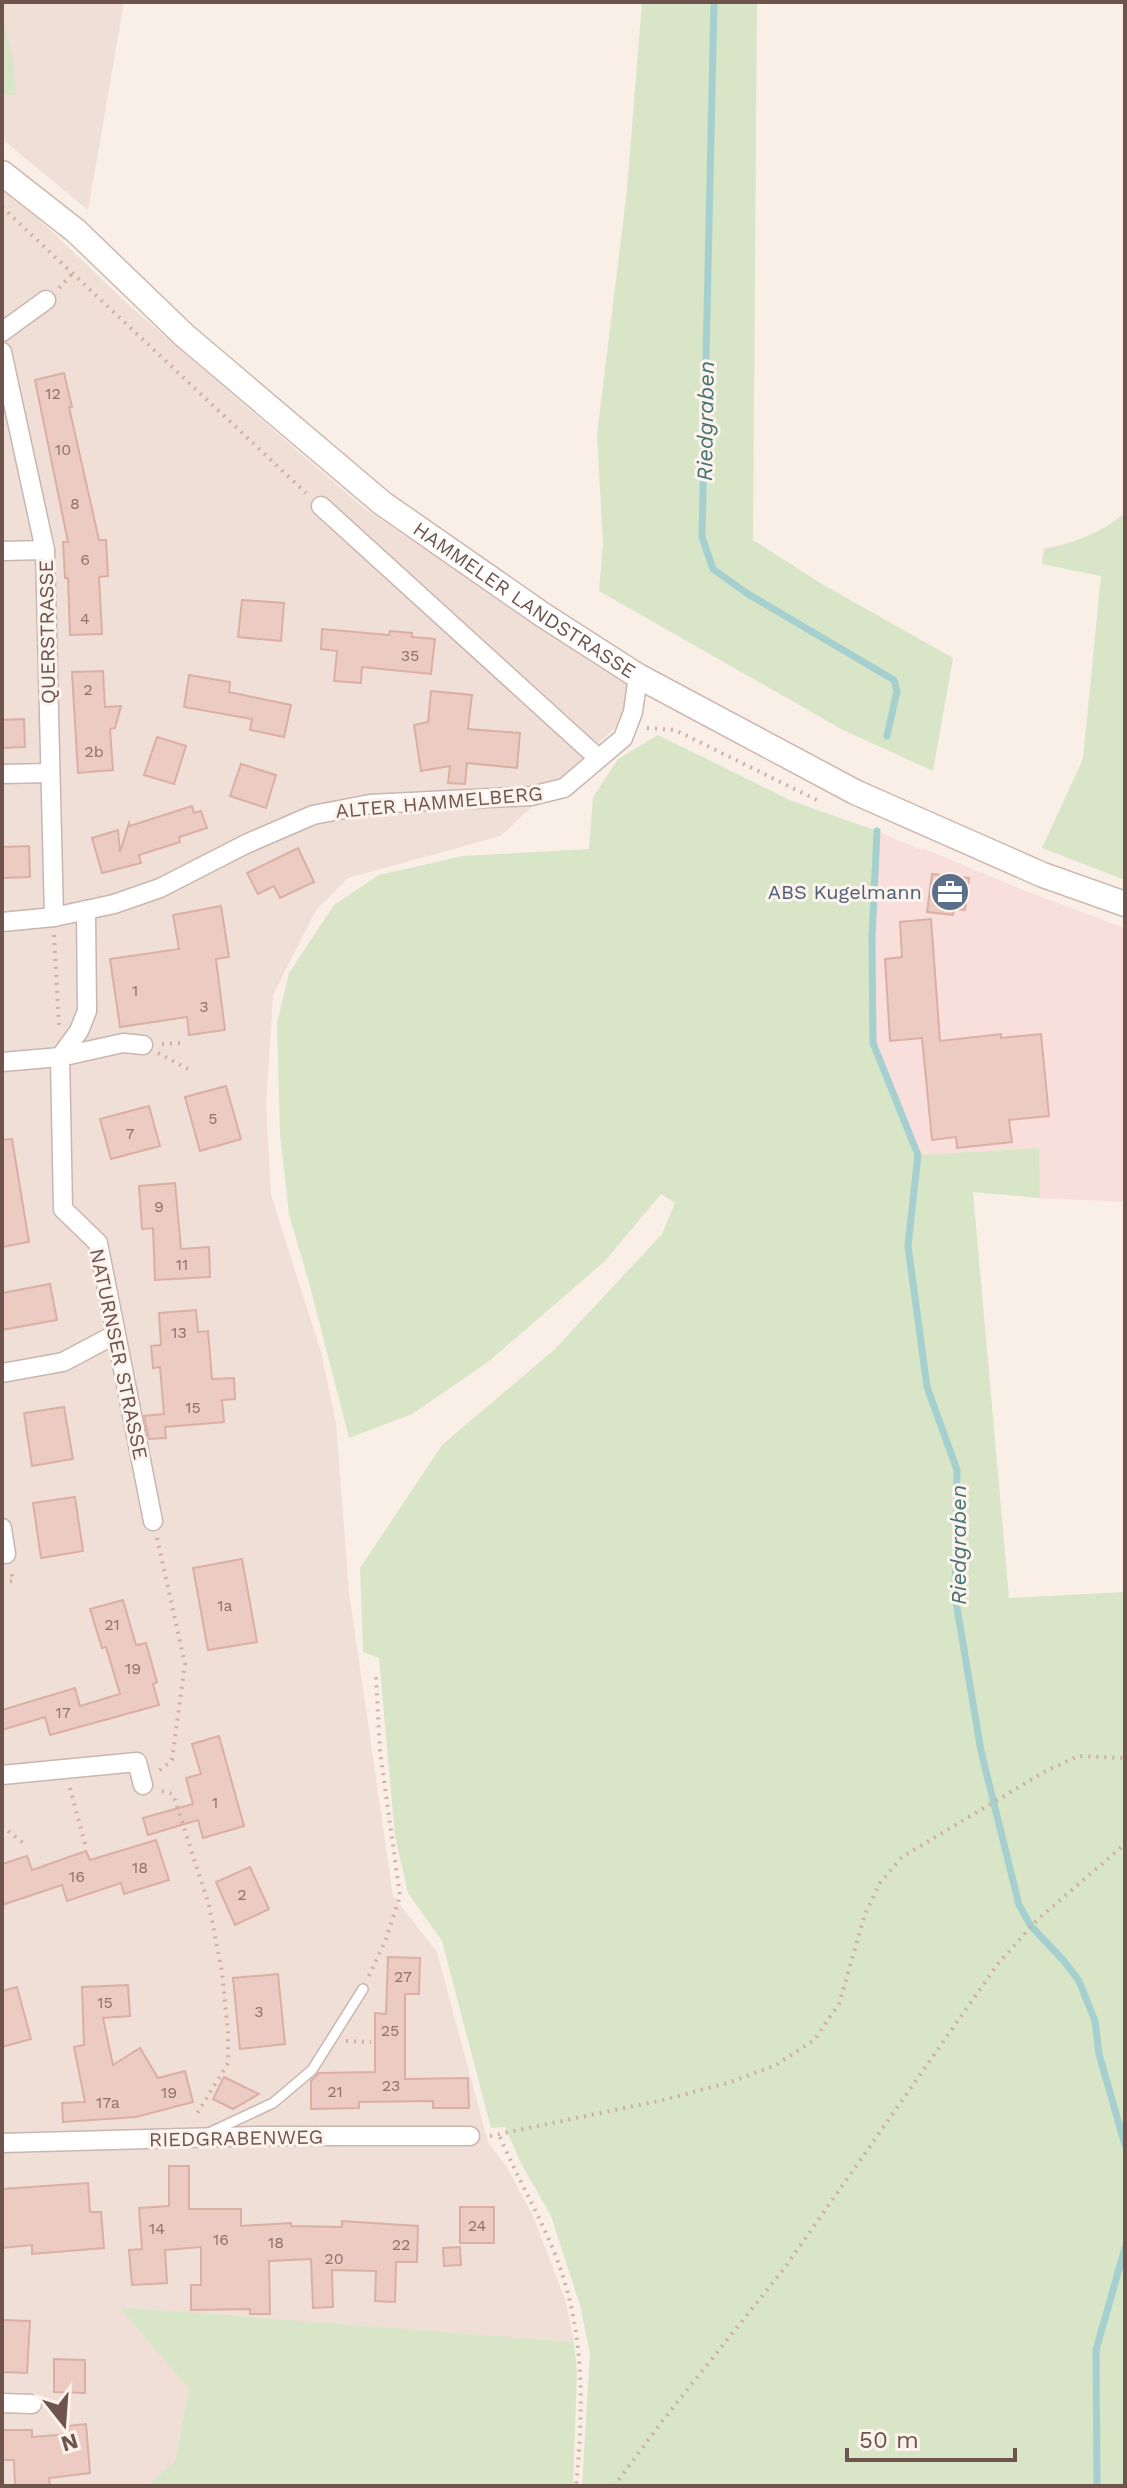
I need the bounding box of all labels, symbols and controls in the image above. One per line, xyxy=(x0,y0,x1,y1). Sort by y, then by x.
water label: Riedgraben xyxy=(692,361,719,481)
house number: 12 xyxy=(45,384,61,403)
house number: 10 xyxy=(55,440,71,459)
house number: 8 xyxy=(70,494,80,513)
street label: HAMMELER LANDSTRASSE xyxy=(409,516,640,683)
house number: 6 xyxy=(80,550,90,569)
street label: QUERSTRASSE xyxy=(34,560,60,704)
house number: 4 xyxy=(80,609,90,628)
house number: 35 xyxy=(401,646,419,665)
house number: 2 xyxy=(83,680,93,699)
house number: 2b xyxy=(84,742,104,761)
street label: ALTER HAMMELBERG xyxy=(334,781,544,823)
office icon: ABS Kugelmann xyxy=(929,871,971,913)
place label: ABS Kugelmann xyxy=(768,880,922,904)
house number: 1 xyxy=(132,981,138,1000)
house number: 3 xyxy=(199,997,209,1016)
house number: 5 xyxy=(208,1109,218,1128)
house number: 7 xyxy=(126,1124,135,1143)
house number: 9 xyxy=(154,1197,164,1216)
street label: NATURNSER STRASSE xyxy=(85,1246,153,1462)
house number: 11 xyxy=(176,1255,188,1274)
house number: 13 xyxy=(171,1323,187,1342)
house number: 15 xyxy=(185,1398,201,1417)
water label: Riedgraben xyxy=(946,1485,971,1605)
house number: 1a xyxy=(217,1596,233,1615)
house number: 21 xyxy=(104,1615,120,1634)
house number: 19 xyxy=(125,1659,141,1678)
house number: 17 xyxy=(55,1703,71,1722)
house number: 1 xyxy=(212,1793,218,1812)
house number: 18 xyxy=(132,1858,148,1877)
house number: 16 xyxy=(69,1867,85,1886)
house number: 2 xyxy=(237,1885,247,1904)
house number: 27 xyxy=(394,1967,412,1986)
house number: 15 xyxy=(97,1993,113,2012)
house number: 3 xyxy=(254,2002,264,2021)
house number: 25 xyxy=(381,2021,399,2040)
house number: 23 xyxy=(382,2076,400,2095)
house number: 21 xyxy=(327,2082,343,2101)
house number: 19 xyxy=(161,2083,177,2102)
house number: 17a xyxy=(96,2093,120,2112)
street label: RIEDGRABENWEG xyxy=(149,2124,323,2152)
house number: 24 xyxy=(468,2216,487,2235)
house number: 14 xyxy=(149,2219,165,2238)
house number: 16 xyxy=(213,2230,229,2249)
house number: 18 xyxy=(268,2233,284,2252)
house number: 22 xyxy=(392,2235,410,2254)
house number: 20 xyxy=(324,2249,344,2268)
north arrow xyxy=(24,2384,104,2464)
scale bar xyxy=(847,2412,1015,2462)
text: 50 m xyxy=(859,2426,919,2454)
text: N xyxy=(58,2428,81,2457)

